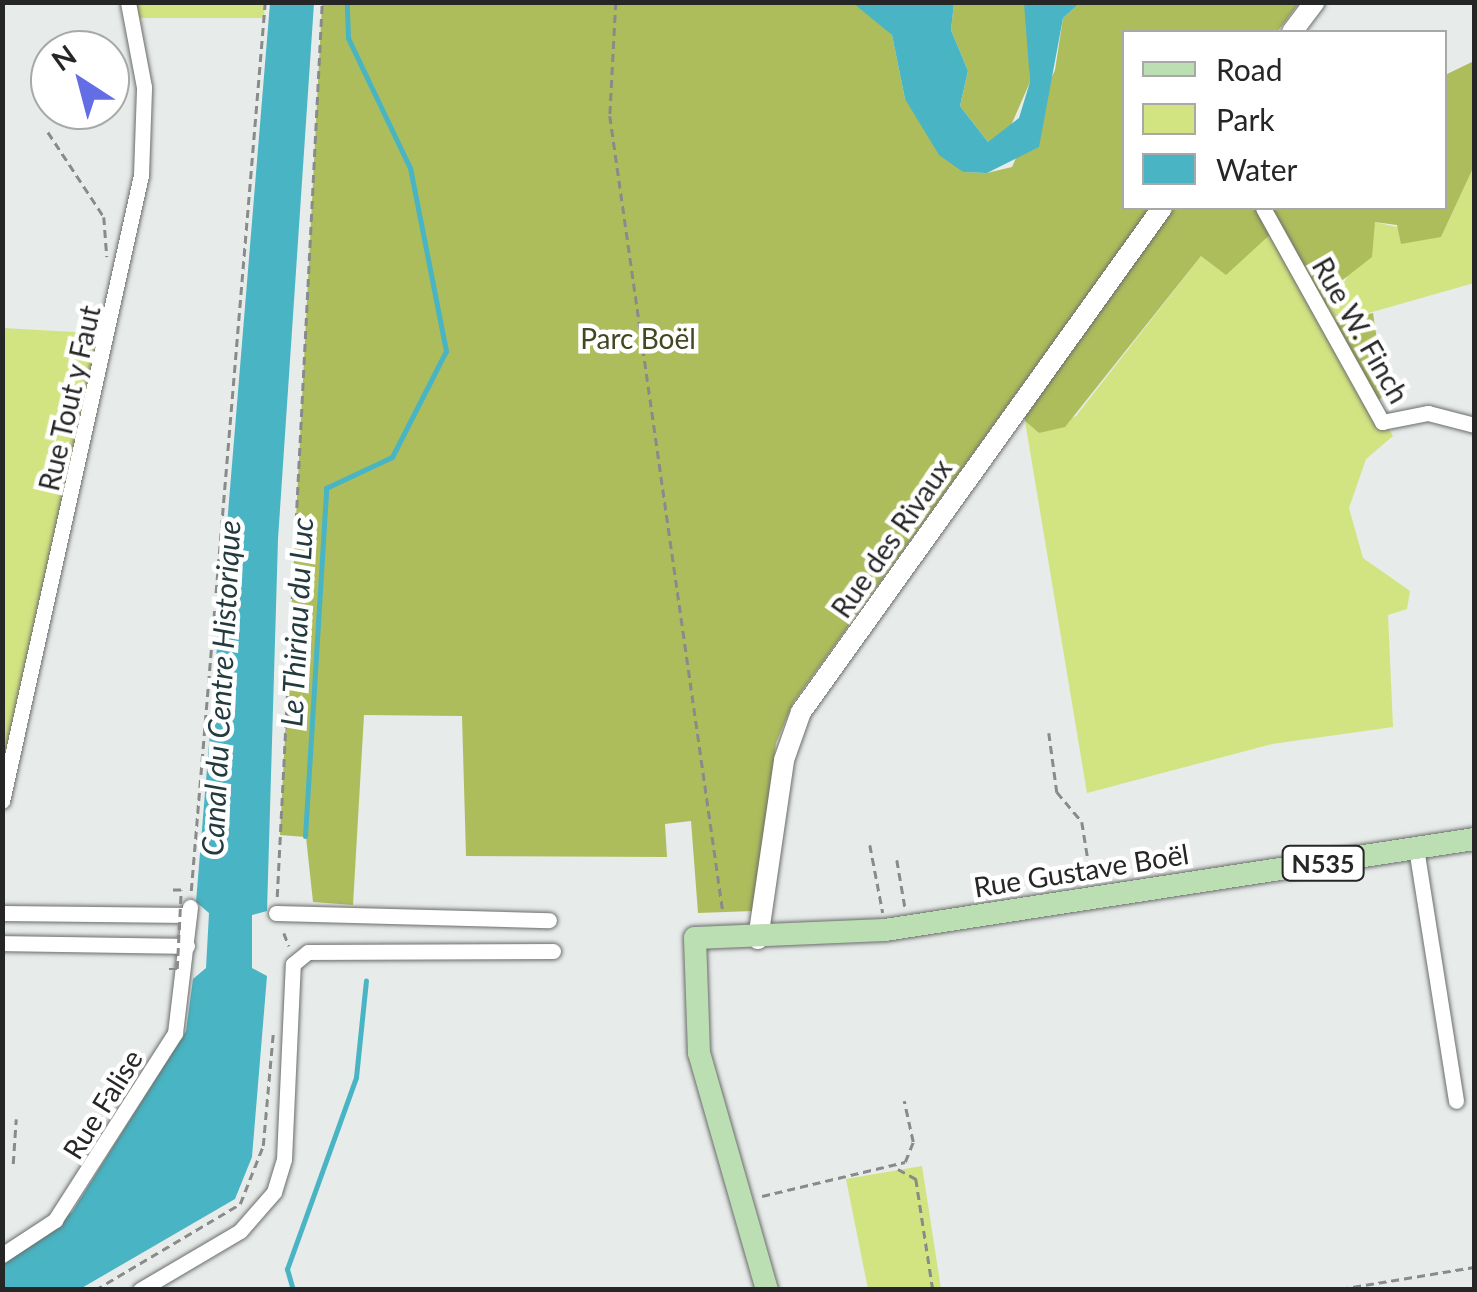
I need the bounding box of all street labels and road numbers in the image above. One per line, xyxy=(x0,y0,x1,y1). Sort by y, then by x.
street label: Rue W. Finch xyxy=(1306,251,1416,409)
street label: Rue Tout y Faut xyxy=(31,301,107,495)
street label: Rue des Rivaux xyxy=(824,452,958,624)
street label: Rue Gustave Boël xyxy=(971,836,1191,904)
road number: N535 xyxy=(1280,843,1366,883)
street label: Rue Falise xyxy=(55,1043,149,1165)

